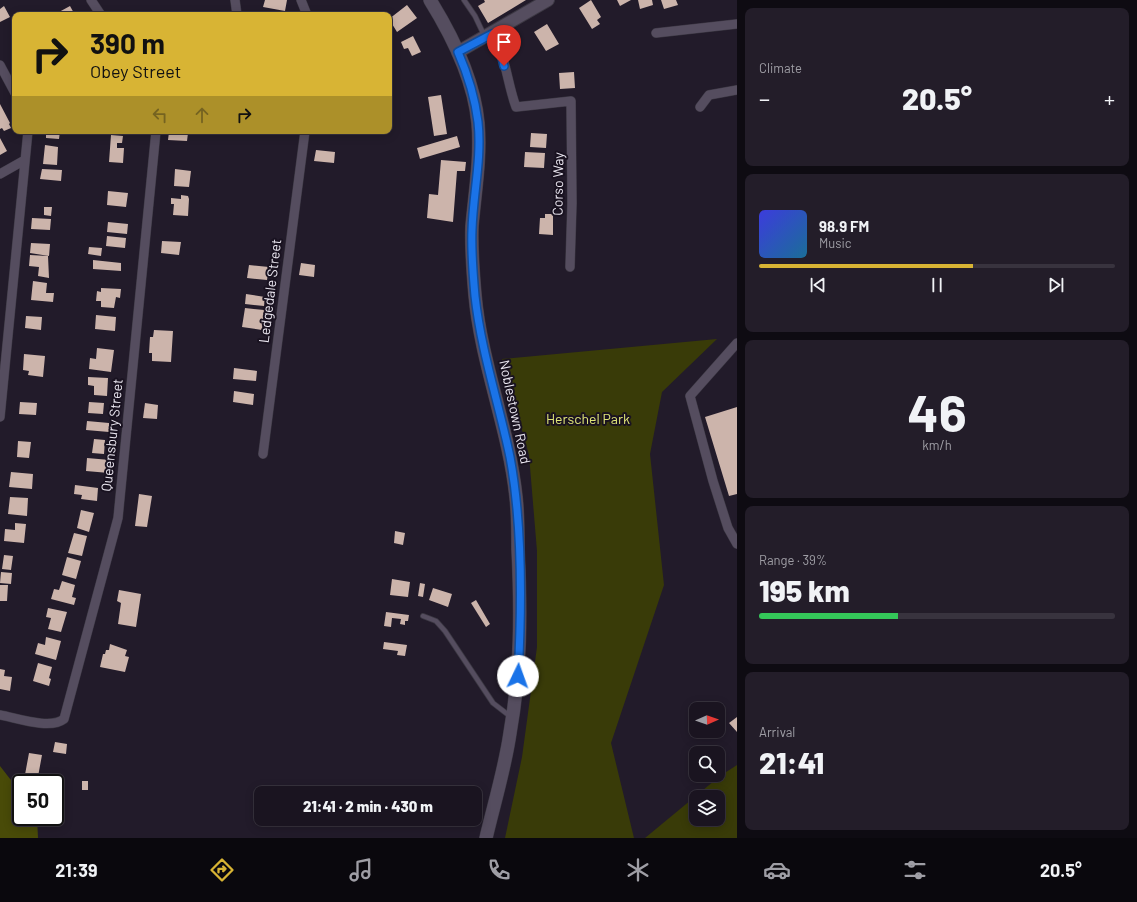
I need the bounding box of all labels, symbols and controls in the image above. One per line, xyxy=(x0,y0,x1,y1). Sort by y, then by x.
pin xyxy=(487,25,521,66)
text: 390 m xyxy=(90,26,165,60)
icon: right xyxy=(24,28,76,80)
icon: arrive xyxy=(493,31,515,53)
text: Obey Street xyxy=(90,60,181,82)
text: Climate xyxy=(759,60,802,76)
text: 20.5° xyxy=(902,80,972,116)
text: − xyxy=(759,85,770,111)
text: + xyxy=(1104,85,1115,111)
icon: left xyxy=(149,104,171,126)
icon: ahead xyxy=(191,104,213,126)
icon: right xyxy=(233,104,255,126)
street label: Corso Way xyxy=(548,152,567,216)
text: 98.9 FM xyxy=(819,217,869,235)
text: Music xyxy=(819,235,852,251)
street label: Ledgedale Street xyxy=(255,238,284,344)
icon: previous xyxy=(807,274,829,296)
icon: pause xyxy=(926,274,948,296)
icon: next xyxy=(1045,274,1067,296)
street label: Noblestown Road xyxy=(496,358,535,465)
street label: Queensbury Street xyxy=(97,378,126,492)
text: 46 xyxy=(907,380,967,442)
park label: Herschel Park xyxy=(546,410,630,427)
text: km/h xyxy=(922,437,952,453)
text: Range · 39% xyxy=(759,552,827,568)
text: 195 km xyxy=(759,572,850,608)
position arrow xyxy=(497,655,539,697)
north arrow xyxy=(689,702,725,738)
map controls xyxy=(689,702,725,826)
text: Arrival xyxy=(759,724,795,740)
text: 21:41 xyxy=(759,744,824,780)
button: search xyxy=(689,746,725,782)
speed limit sign: 50 xyxy=(12,774,64,826)
button: layers xyxy=(689,790,725,826)
text: 21:41 · 2 min · 430 m xyxy=(303,797,433,815)
icon: directions xyxy=(208,856,236,884)
icon: music xyxy=(347,856,375,884)
icon: phone xyxy=(485,856,513,884)
icon: climate xyxy=(624,856,652,884)
icon: car xyxy=(763,856,791,884)
icon: filters xyxy=(901,856,929,884)
text: 21:39 xyxy=(55,859,98,881)
text: 20.5° xyxy=(1040,859,1082,881)

